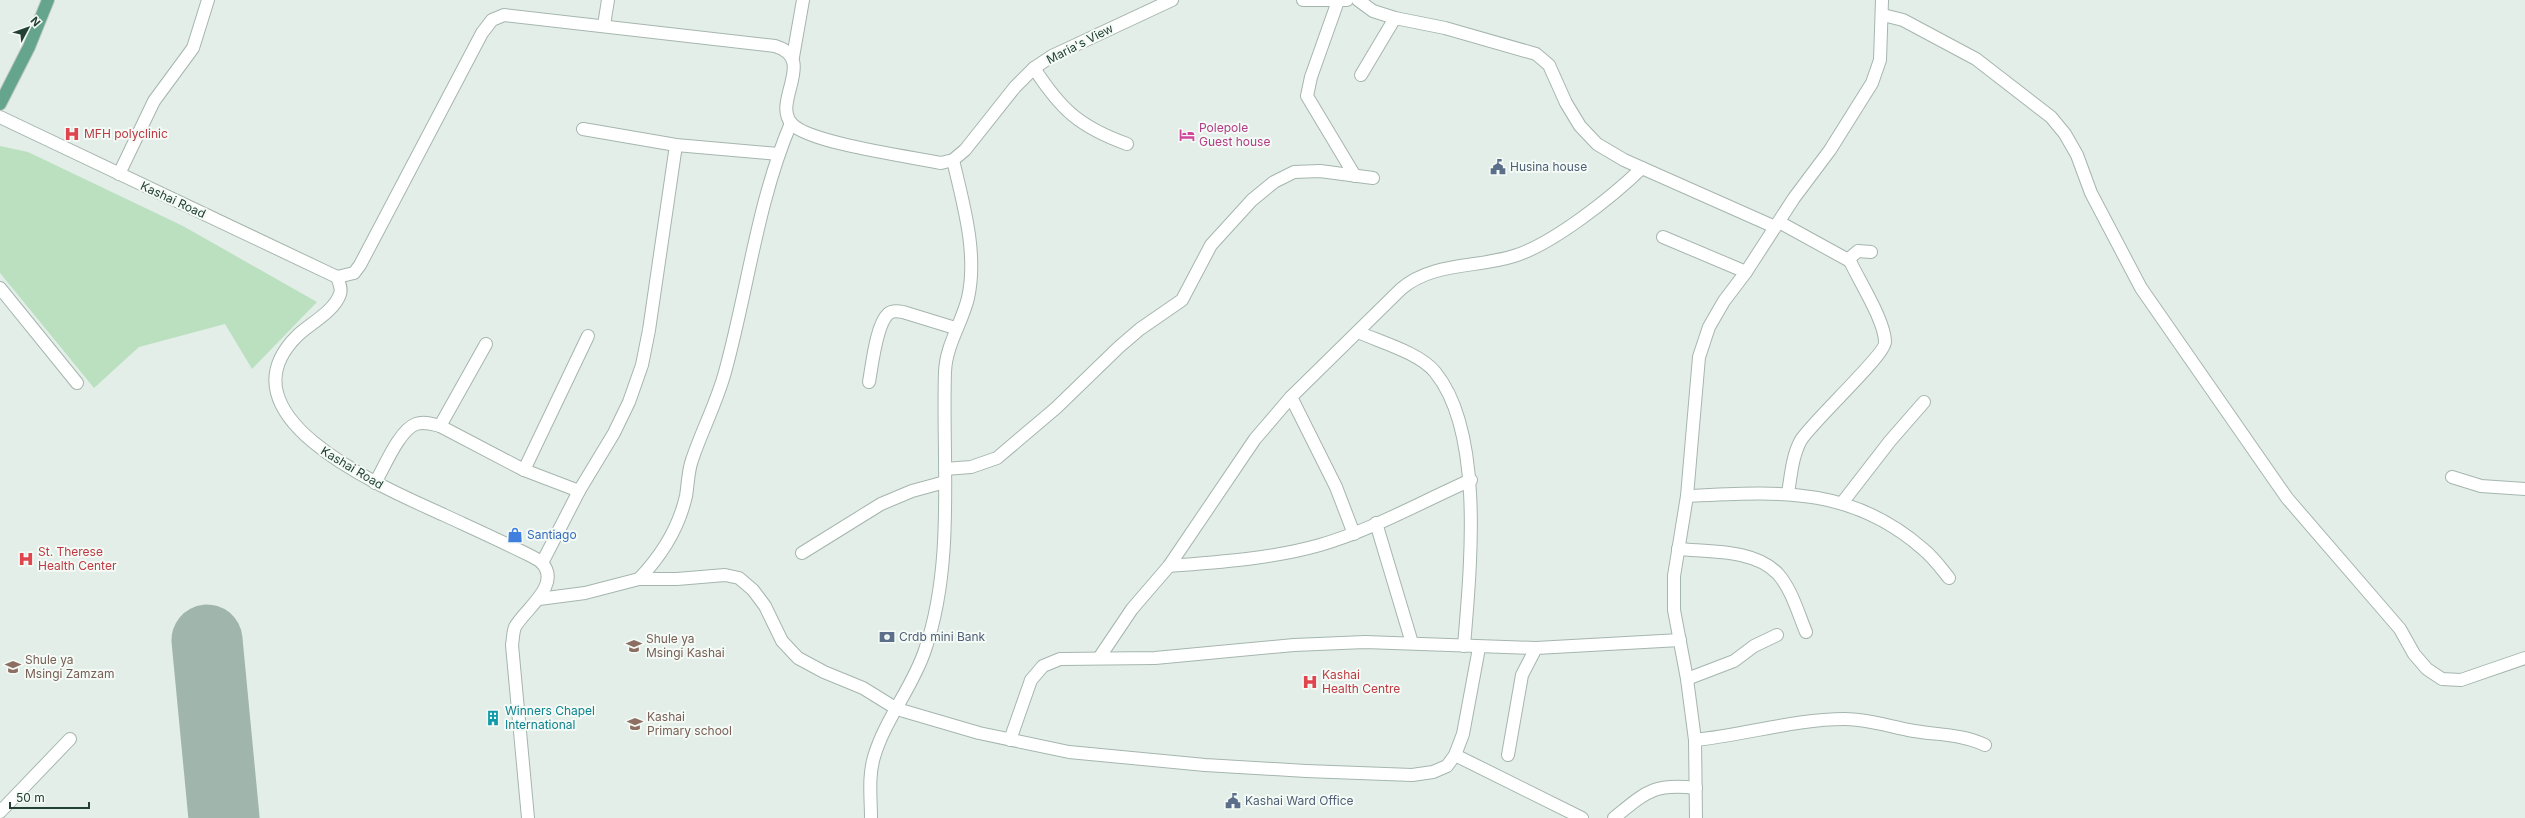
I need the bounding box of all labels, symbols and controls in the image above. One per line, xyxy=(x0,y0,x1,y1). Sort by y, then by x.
north arrow xyxy=(8,8,48,48)
text: N xyxy=(28,14,44,29)
street label: Maria's View xyxy=(1044,20,1116,67)
place label: Polepole Guest house xyxy=(1199,120,1270,149)
hospital icon: MFH polyclinic xyxy=(63,125,81,143)
place label: MFH polyclinic xyxy=(84,126,168,141)
hotel icon: Polepole Guest house xyxy=(1178,126,1196,144)
public building icon: Husina house xyxy=(1489,158,1507,176)
place label: Husina house xyxy=(1510,159,1587,174)
street label: Kashai Road xyxy=(138,178,208,221)
street label: Kashai Road xyxy=(318,443,386,492)
shop icon: Santiago xyxy=(506,526,524,544)
place label: Santiago xyxy=(527,527,577,542)
place label: St. Therese Health Center xyxy=(38,544,117,573)
hospital icon: St. Therese Health Center xyxy=(17,550,35,568)
bank icon: Crdb mini Bank xyxy=(878,628,896,646)
place label: Crdb mini Bank xyxy=(899,629,986,644)
place label: Shule ya Msingi Kashai xyxy=(646,631,725,660)
school or university icon: Shule ya Msingi Kashai xyxy=(625,637,643,655)
place label: Shule ya Msingi Zamzam xyxy=(25,652,114,681)
school or university icon: Shule ya Msingi Zamzam xyxy=(4,658,22,676)
place label: Kashai Health Centre xyxy=(1322,667,1400,696)
hospital icon: Kashai Health Centre xyxy=(1301,673,1319,691)
place label: Winners Chapel International xyxy=(505,703,595,732)
building icon: Winners Chapel International xyxy=(484,709,502,727)
place label: Kashai Primary school xyxy=(647,709,732,738)
school or university icon: Kashai Primary school xyxy=(626,715,644,733)
scale bar xyxy=(10,784,89,810)
text: 50 m xyxy=(16,790,45,805)
public building icon: Kashai Ward Office xyxy=(1224,792,1242,810)
place label: Kashai Ward Office xyxy=(1245,793,1354,808)

